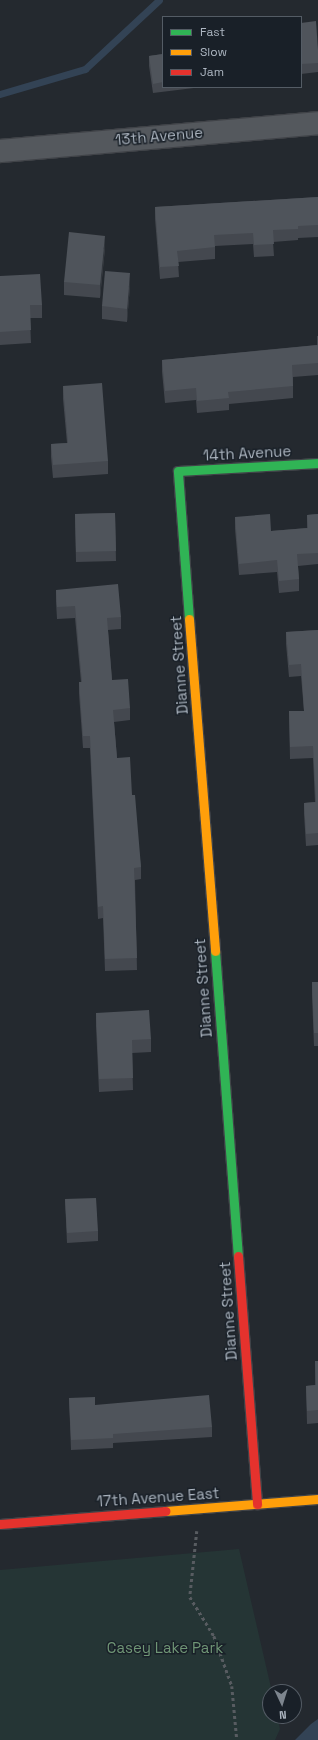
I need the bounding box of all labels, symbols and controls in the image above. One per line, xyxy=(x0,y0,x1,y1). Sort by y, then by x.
legend xyxy=(162,16,302,88)
text: Fast xyxy=(200,24,225,40)
text: Slow xyxy=(200,44,227,60)
text: Jam xyxy=(200,64,224,80)
street label: 13th Avenue xyxy=(114,123,204,149)
street label: 14th Avenue xyxy=(202,442,292,464)
street label: Dianne Street xyxy=(167,615,191,715)
street label: Dianne Street xyxy=(191,938,215,1038)
street label: Dianne Street xyxy=(216,1261,240,1361)
street label: 17th Avenue East xyxy=(96,1484,220,1510)
park label: Casey Lake Park xyxy=(107,1639,223,1657)
north arrow xyxy=(262,1684,302,1724)
text: N xyxy=(279,1708,287,1722)

